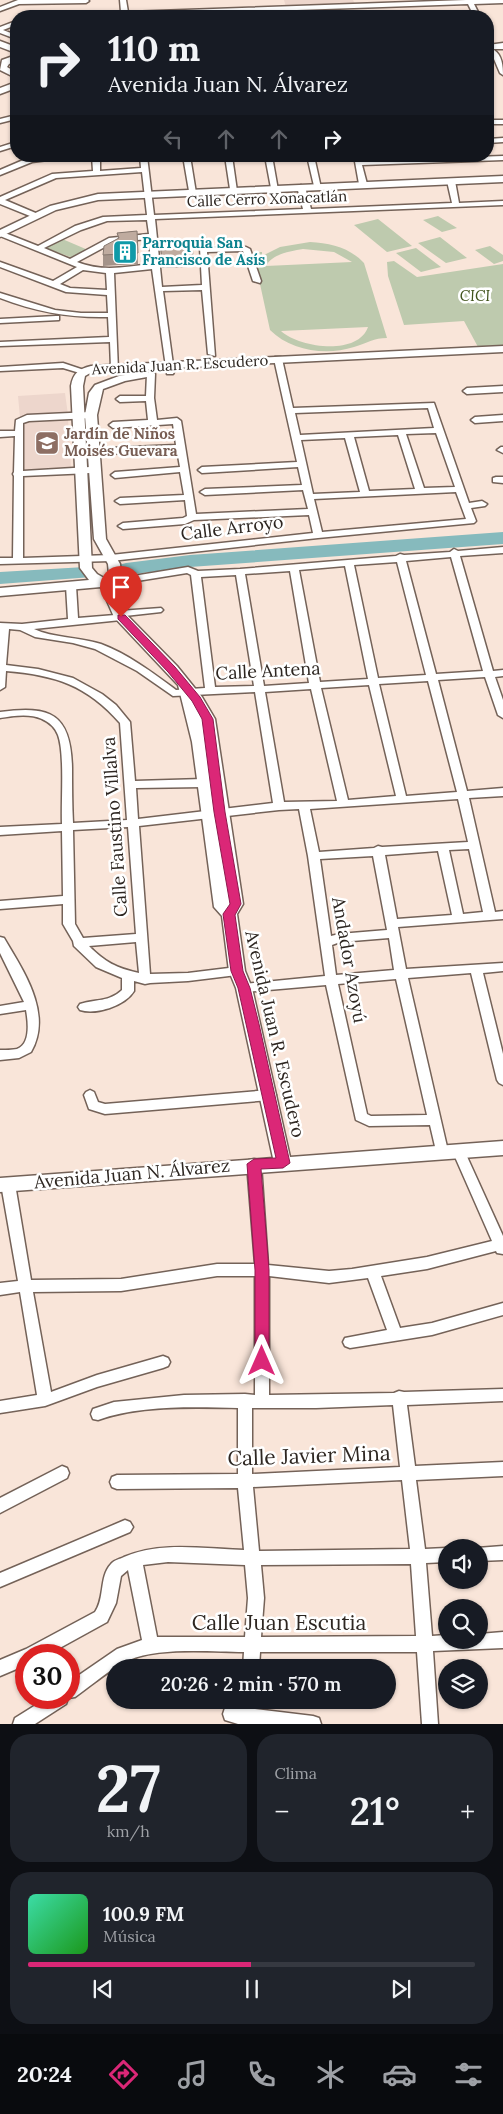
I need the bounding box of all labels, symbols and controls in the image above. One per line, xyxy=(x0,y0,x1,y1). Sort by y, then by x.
text: 110 m xyxy=(108,26,200,71)
icon: right xyxy=(25,30,90,95)
text: Avenida Juan N. Álvarez xyxy=(108,70,348,98)
icon: left xyxy=(159,125,187,153)
icon: ahead xyxy=(212,125,240,153)
icon: ahead xyxy=(265,125,293,153)
icon: right xyxy=(318,125,346,153)
street label: Calle Cerro Xonacatlán xyxy=(187,186,347,211)
place label: Parroquia San Francisco de Asís xyxy=(142,233,265,269)
building icon: Parroquia San Francisco de Asís xyxy=(112,239,138,265)
park label: CICI xyxy=(460,286,490,305)
street label: Avenida Juan R. Escudero xyxy=(90,350,269,379)
place label: Jardín de Niños Moisés Guevara xyxy=(64,424,178,460)
school or university icon: Jardín de Niños Moisés Guevara xyxy=(34,430,60,456)
street label: Calle Arroyo xyxy=(179,510,285,545)
pin xyxy=(100,566,142,617)
icon: arrive xyxy=(107,573,135,601)
street label: Calle Antena xyxy=(215,656,321,685)
street label: Calle Faustino Villalva xyxy=(97,736,132,918)
street label: Andador Azoyú xyxy=(327,894,372,1025)
street label: Avenida Juan R. Escudero xyxy=(240,927,311,1140)
street label: Avenida Juan N. Álvarez xyxy=(32,1153,231,1194)
position arrow xyxy=(235,1334,287,1386)
street label: Calle Javier Mina xyxy=(227,1439,391,1472)
map controls xyxy=(438,1539,488,1709)
button: sound xyxy=(438,1539,488,1589)
button: search xyxy=(438,1599,488,1649)
street label: Calle Juan Escutia xyxy=(192,1609,366,1636)
speed limit sign: 30 xyxy=(15,1644,80,1709)
button: layers xyxy=(438,1659,488,1709)
text: 20:26 · 2 min · 570 m xyxy=(161,1672,341,1696)
text: 27 xyxy=(96,1747,161,1830)
text: Clima xyxy=(275,1763,317,1783)
text: 21° xyxy=(350,1787,400,1835)
text: − xyxy=(275,1794,289,1830)
text: + xyxy=(460,1794,475,1830)
text: km/h xyxy=(107,1821,150,1841)
text: 100.9 FM xyxy=(103,1902,184,1926)
text: Música xyxy=(103,1926,156,1946)
icon: previous xyxy=(89,1975,117,2003)
icon: pause xyxy=(238,1975,266,2003)
icon: next xyxy=(387,1975,415,2003)
icon: directions xyxy=(106,2057,141,2092)
icon: music xyxy=(175,2057,210,2092)
icon: phone xyxy=(244,2057,279,2092)
icon: climate xyxy=(313,2057,348,2092)
icon: car xyxy=(382,2057,417,2092)
icon: filters xyxy=(451,2057,486,2092)
text: 20:24 xyxy=(17,2060,72,2088)

